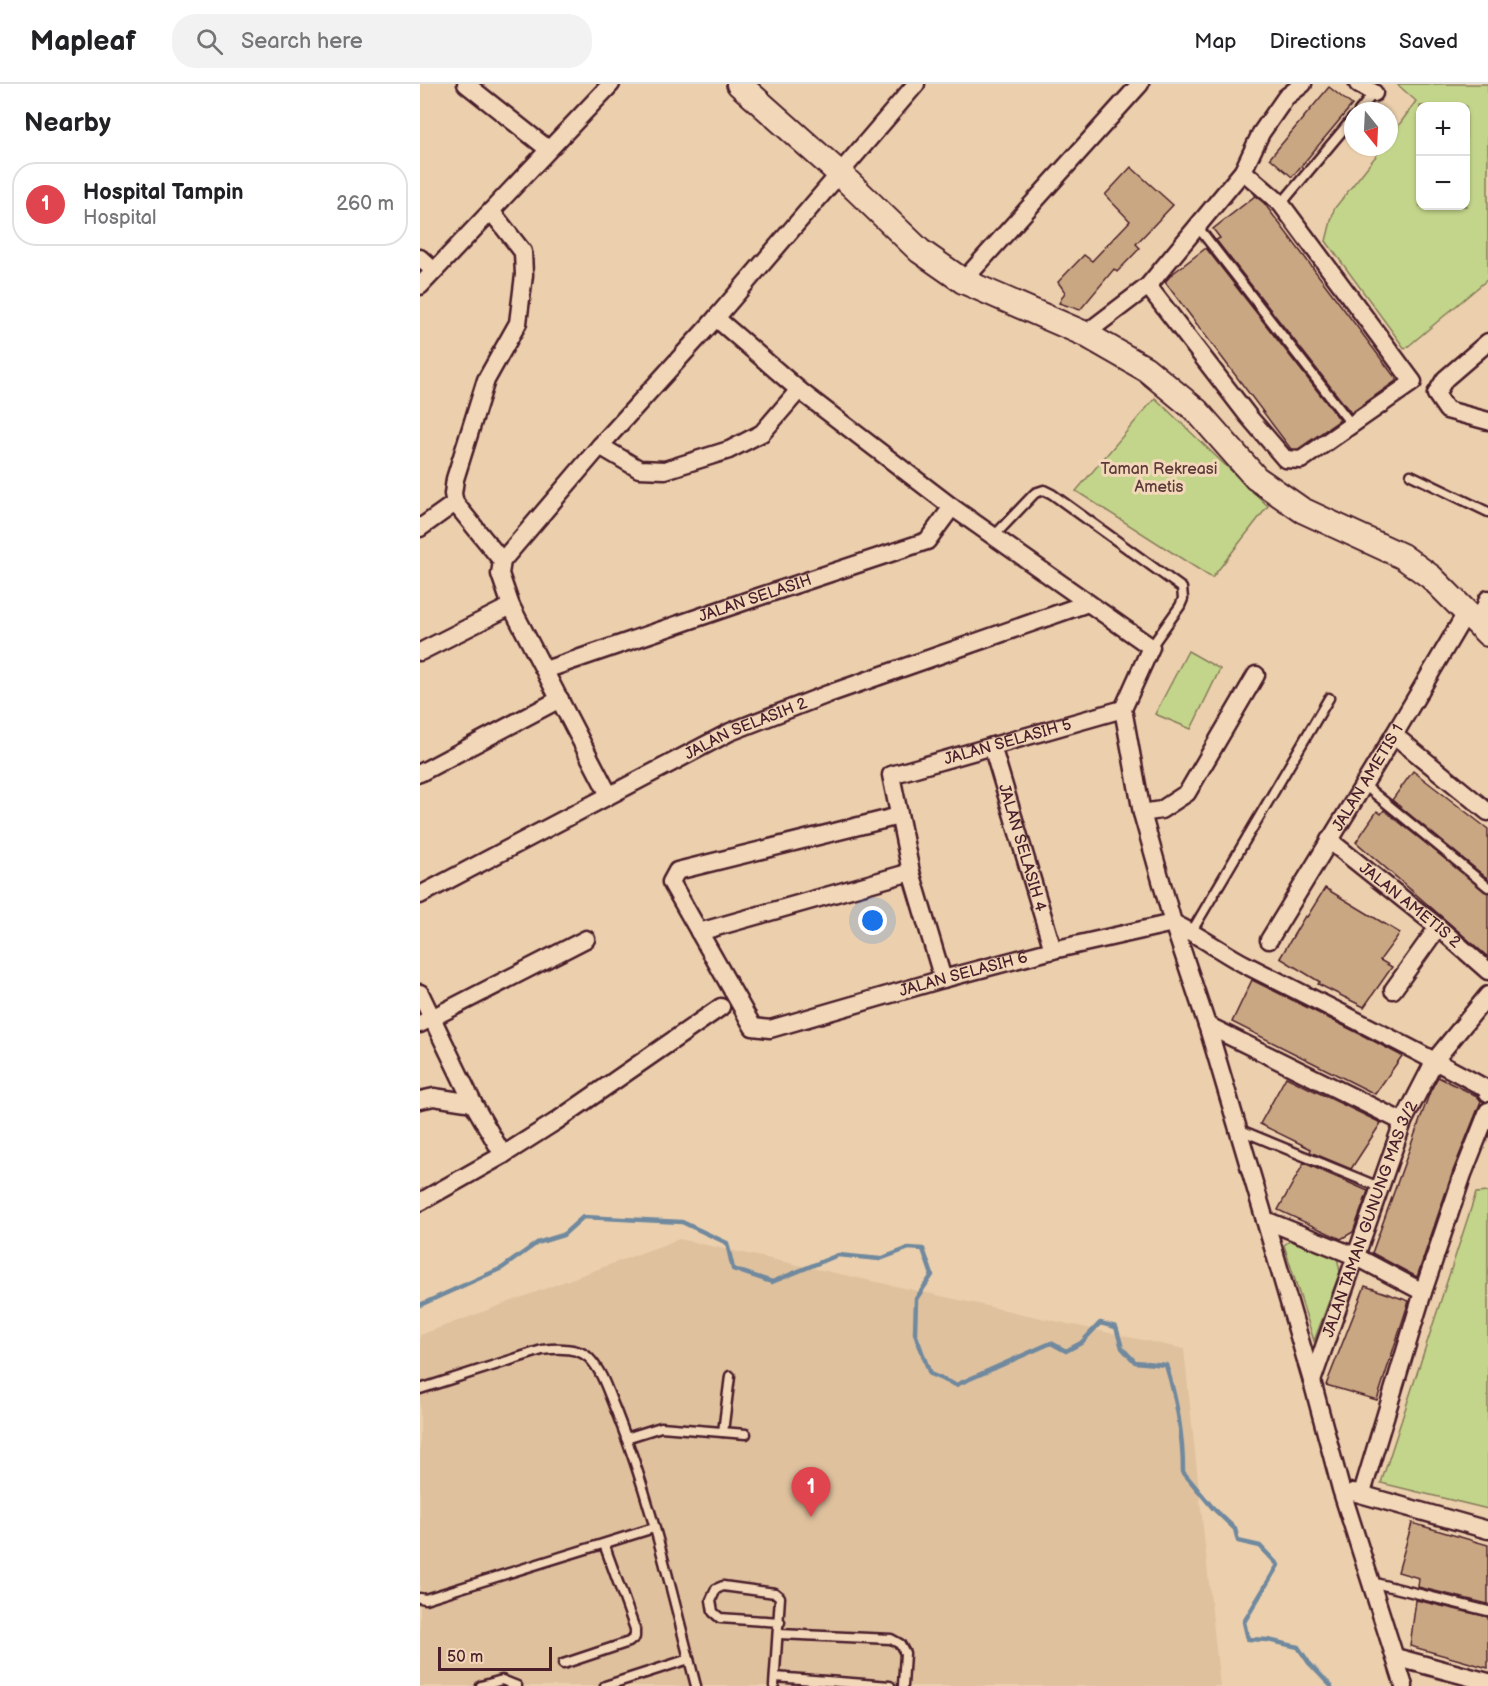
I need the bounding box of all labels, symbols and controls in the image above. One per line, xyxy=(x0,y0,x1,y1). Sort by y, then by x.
search box xyxy=(172,14,592,68)
text: Mapleaf xyxy=(30,25,136,58)
icon: search xyxy=(193,25,226,58)
text: Search here xyxy=(241,28,363,55)
text: Map xyxy=(1194,29,1237,54)
text: Directions xyxy=(1270,29,1366,54)
text: Saved xyxy=(1399,29,1458,54)
north arrow xyxy=(1344,102,1398,156)
map controls xyxy=(1416,102,1470,210)
button: + xyxy=(1416,102,1470,156)
text: Nearby xyxy=(24,108,111,139)
button: − xyxy=(1416,156,1470,210)
text: Hospital Tampin xyxy=(83,179,244,206)
text: 1 xyxy=(41,192,50,216)
text: 260 m xyxy=(336,192,394,216)
text: Hospital xyxy=(83,206,156,230)
park label: Taman Rekreasi Ametis xyxy=(1101,460,1218,497)
street label: JALAN SELASIH xyxy=(696,570,814,626)
street label: JALAN SELASIH 2 xyxy=(681,693,810,764)
street label: JALAN SELASIH 5 xyxy=(942,715,1074,769)
street label: JALAN AMETIS 1 xyxy=(1328,721,1408,835)
street label: JALAN SELASIH 4 xyxy=(994,782,1050,914)
street label: JALAN AMETIS 2 xyxy=(1356,858,1465,952)
your location xyxy=(858,906,887,935)
street label: JALAN SELASIH 6 xyxy=(897,948,1030,1001)
street label: JALAN TAMAN GUNUNG MAS 3/2 xyxy=(1319,1097,1422,1340)
pin: 1 xyxy=(792,1468,830,1517)
scale bar xyxy=(438,1644,552,1672)
text: 50 m xyxy=(447,1648,483,1667)

